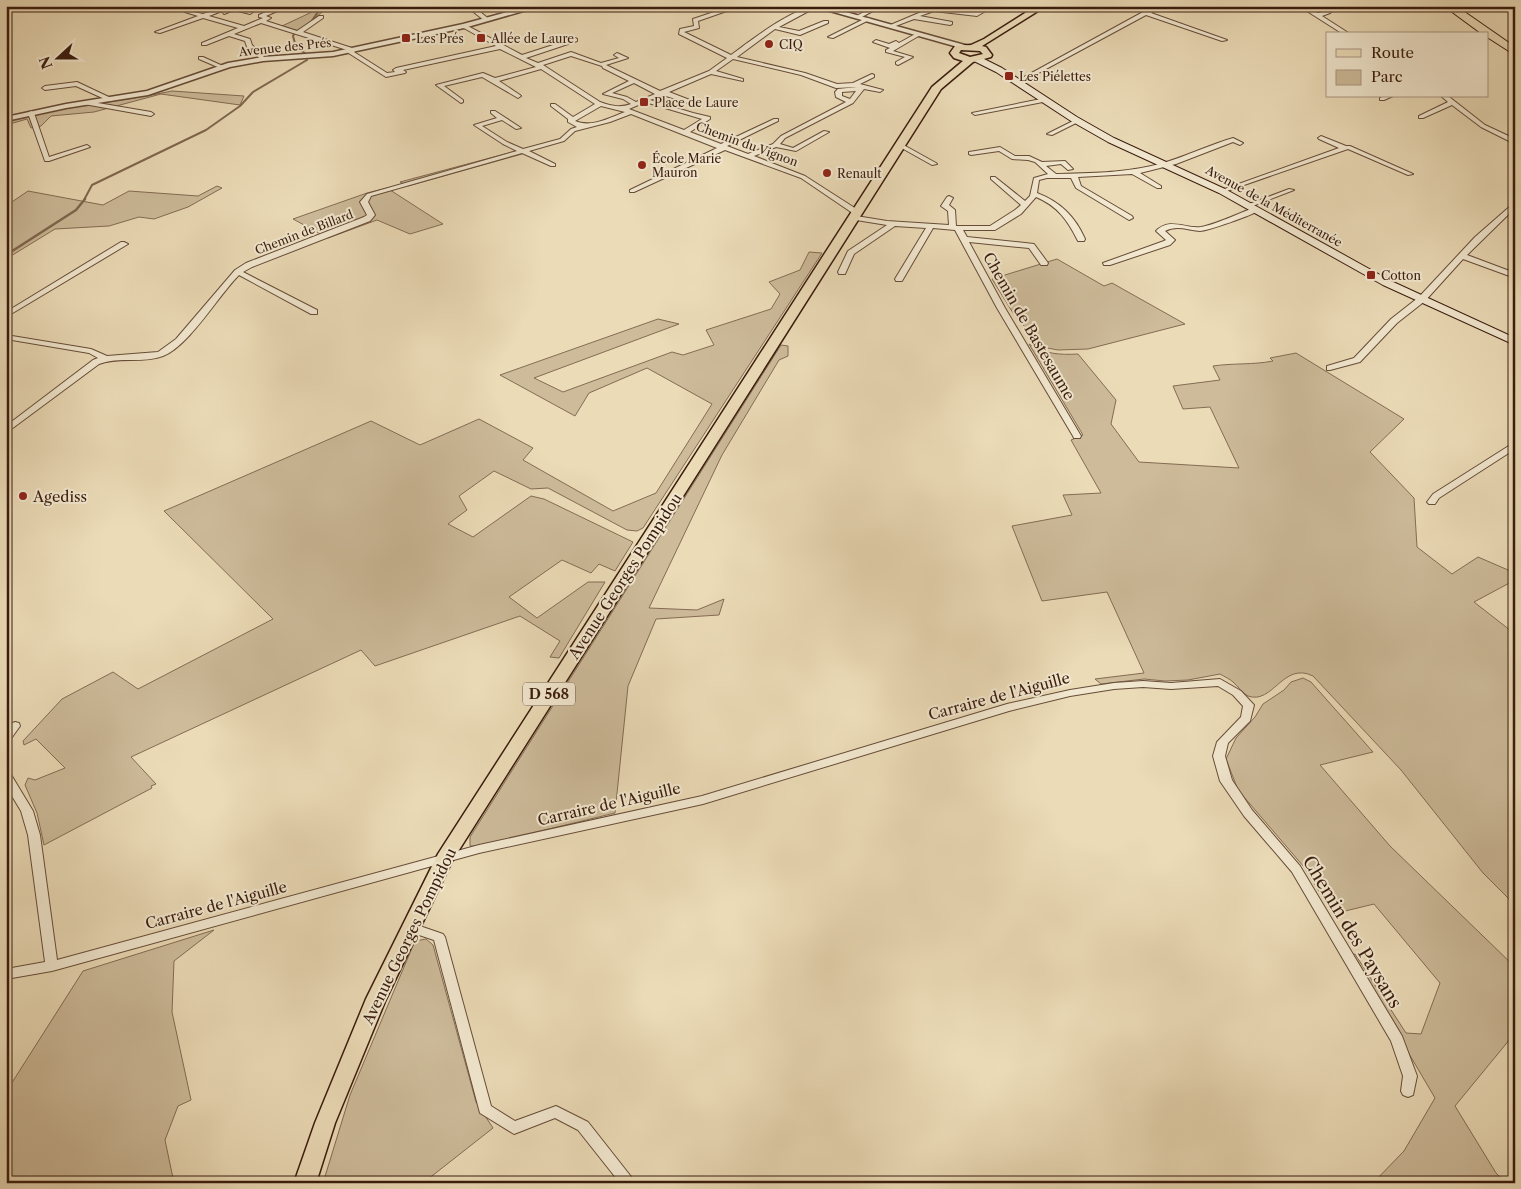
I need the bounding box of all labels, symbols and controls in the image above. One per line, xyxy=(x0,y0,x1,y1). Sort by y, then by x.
place label: Les Prés xyxy=(416,31,464,46)
place label: Allée de Laure xyxy=(490,31,574,46)
north arrow xyxy=(32,32,82,82)
marker: Les Prés xyxy=(400,32,412,44)
marker: Allée de Laure xyxy=(475,32,487,44)
legend xyxy=(1326,32,1488,98)
street label: Avenue des Prés xyxy=(237,35,332,59)
place label: CIQ xyxy=(779,37,803,52)
marker: CIQ xyxy=(763,38,775,50)
text: Route xyxy=(1371,43,1414,62)
text: N xyxy=(35,54,56,72)
text: Parc xyxy=(1371,67,1403,86)
place label: Les Piélettes xyxy=(1019,69,1091,84)
marker: Les Piélettes xyxy=(1003,70,1015,82)
place label: Place de Laure xyxy=(654,95,739,110)
marker: Place de Laure xyxy=(638,96,650,108)
street label: Chemin du Vignon xyxy=(694,119,801,170)
place label: École Marie Mauron xyxy=(652,150,721,180)
marker: École Marie Mauron xyxy=(636,159,648,171)
street label: Avenue de la Méditerranée xyxy=(1202,162,1345,250)
place label: Renault xyxy=(837,166,882,181)
marker: Renault xyxy=(821,167,833,179)
street label: Chemin de Billard xyxy=(253,206,356,258)
street label: Chemin de Bastesaume xyxy=(979,249,1079,403)
place label: Cotton xyxy=(1381,268,1421,283)
marker: Cotton xyxy=(1365,269,1377,281)
place label: Agediss xyxy=(32,487,87,506)
street label: Avenue Georges Pompidou xyxy=(564,489,686,663)
marker: Agediss xyxy=(17,490,29,502)
street label: Carraire de l'Aiguille xyxy=(926,668,1072,724)
road number: D 568 xyxy=(523,682,575,706)
street label: Carraire de l'Aiguille xyxy=(536,778,682,830)
street label: Avenue Georges Pompidou xyxy=(357,845,460,1028)
street label: Chemin des Paysans xyxy=(1298,852,1406,1012)
street label: Carraire de l'Aiguille xyxy=(143,877,289,933)

